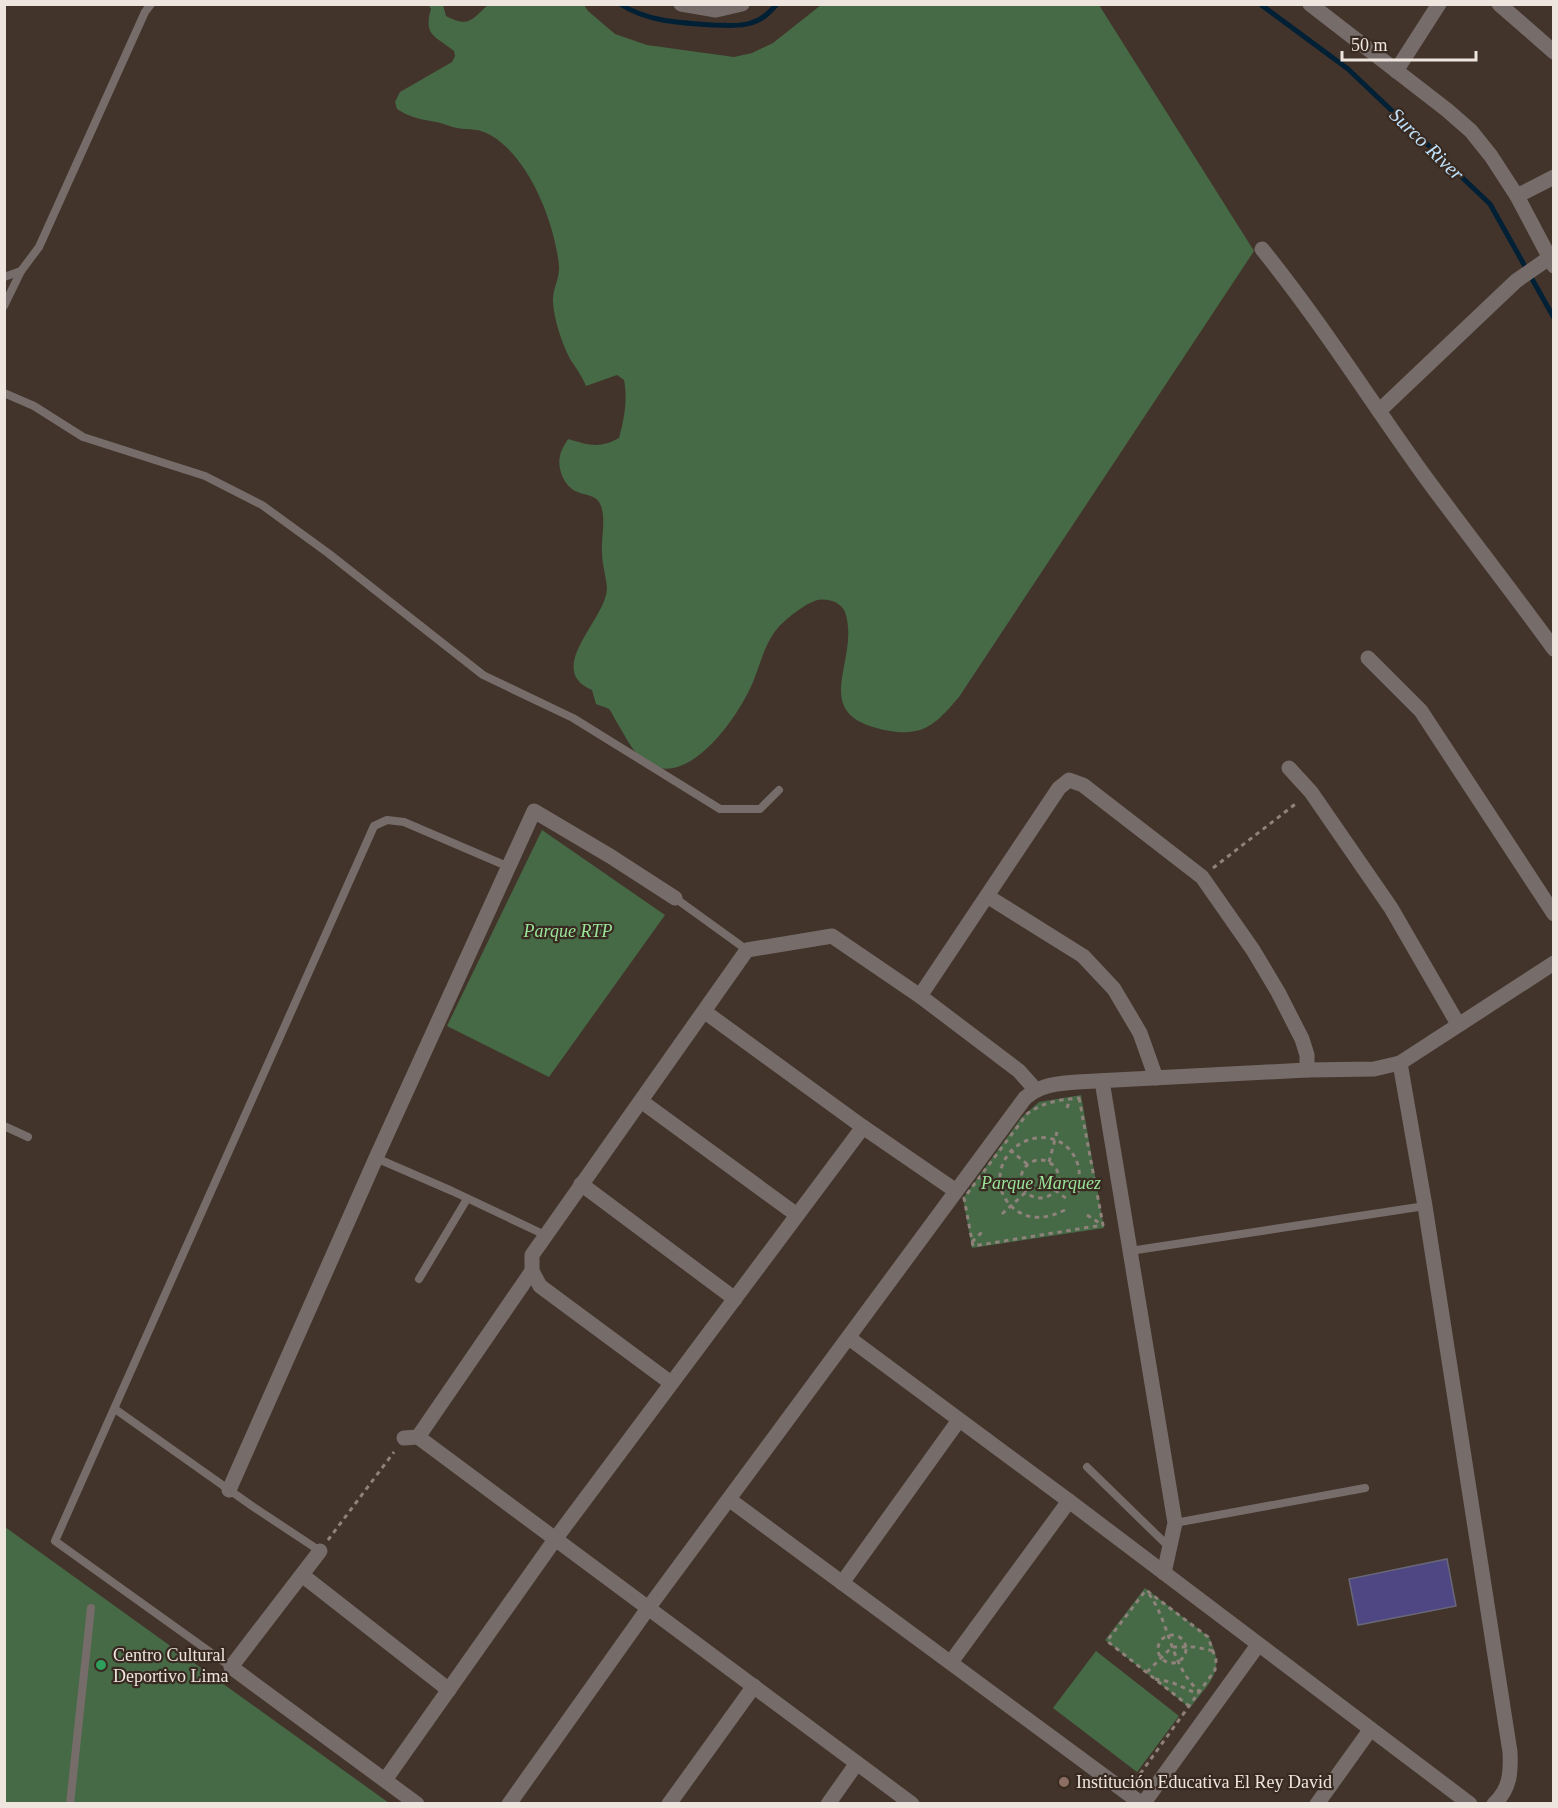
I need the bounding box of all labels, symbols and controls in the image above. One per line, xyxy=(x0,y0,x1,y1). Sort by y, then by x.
scale bar xyxy=(1342,24,1476,62)
text: 50 m xyxy=(1351,35,1388,55)
water label: Surco River xyxy=(1385,103,1469,185)
park label: Parque RTP xyxy=(523,921,612,941)
park label: Parque Marquez xyxy=(980,1173,1101,1193)
place label: Centro Cultural Deportivo Lima xyxy=(113,1645,228,1686)
marker: Centro Cultural Deportivo Lima xyxy=(94,1658,108,1672)
place label: Institución Educativa El Rey David xyxy=(1076,1772,1332,1792)
marker: Institución Educativa El Rey David xyxy=(1057,1775,1071,1789)

